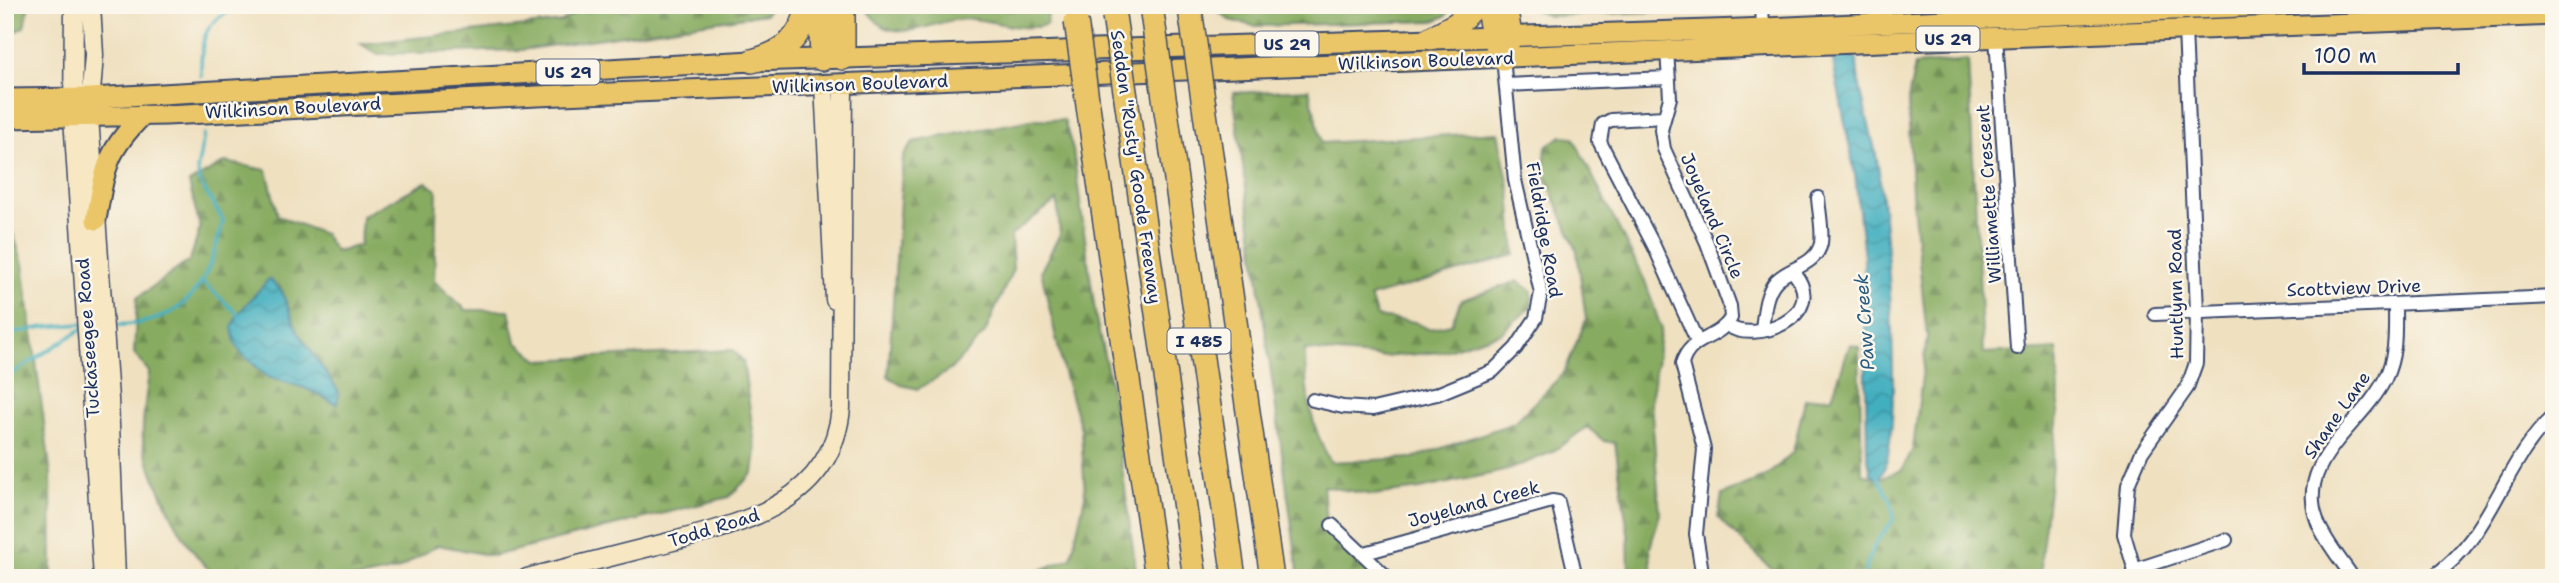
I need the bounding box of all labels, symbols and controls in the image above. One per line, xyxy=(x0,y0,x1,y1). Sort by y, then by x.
road number: US 29 xyxy=(1916,26,1980,52)
street label: Seddon "Rusty" Goode Freeway xyxy=(1105,28,1167,306)
road number: US 29 xyxy=(1256,32,1318,56)
scale bar xyxy=(2304,32,2458,76)
text: 100 m xyxy=(2314,42,2377,70)
street label: Wilkinson Boulevard xyxy=(1337,46,1515,76)
road number: US 29 xyxy=(536,60,600,85)
street label: Wilkinson Boulevard xyxy=(771,69,949,99)
street label: Wilkinson Boulevard xyxy=(204,91,382,125)
street label: Williamette Crescent xyxy=(1971,104,2007,284)
street label: Joyeland Circle xyxy=(1675,150,1749,282)
street label: Fieldridge Road xyxy=(1520,160,1568,300)
street label: Huntlynn Road xyxy=(2163,229,2189,359)
street label: Tuckaseegee Road xyxy=(70,257,106,419)
water label: Paw Creek xyxy=(1849,273,1880,371)
street label: Scottview Drive xyxy=(2286,274,2422,302)
road number: I 485 xyxy=(1168,328,1230,354)
street label: Shane Lane xyxy=(2298,367,2376,463)
street label: Joyeland Creek xyxy=(1406,475,1542,533)
street label: Todd Road xyxy=(666,503,762,553)

